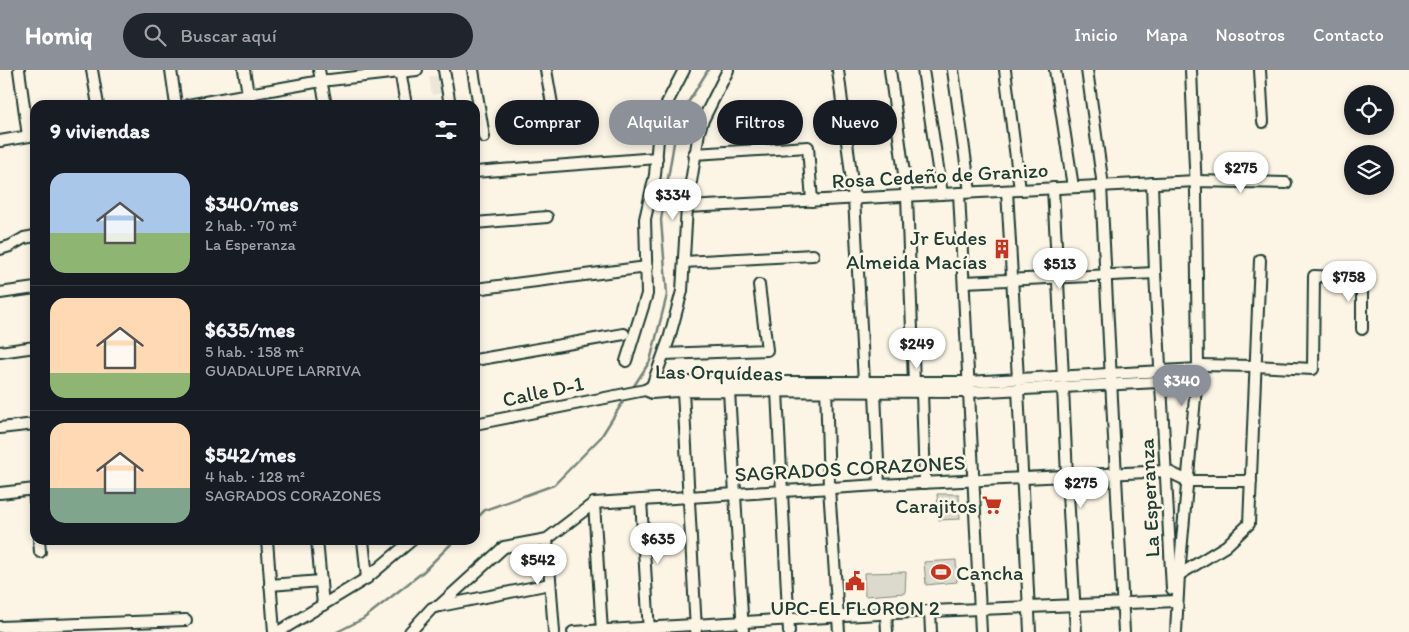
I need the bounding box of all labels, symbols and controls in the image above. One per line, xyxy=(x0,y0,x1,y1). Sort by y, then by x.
search box xyxy=(123,13,473,58)
text: Homiq xyxy=(25,21,93,50)
icon: search xyxy=(141,21,169,49)
text: Buscar aquí xyxy=(181,24,277,47)
text: Inicio xyxy=(1074,24,1118,46)
text: Mapa xyxy=(1146,24,1188,46)
text: Nosotros xyxy=(1216,24,1285,46)
text: Contacto xyxy=(1313,24,1384,46)
map controls xyxy=(1344,85,1394,195)
button: locate xyxy=(1344,85,1394,135)
chip: Comprar xyxy=(495,100,599,145)
chip: Alquilar xyxy=(609,100,707,145)
chip: Filtros xyxy=(717,100,803,145)
chip: Nuevo xyxy=(813,100,897,145)
icon: filters xyxy=(432,116,460,144)
text: 9 viviendas xyxy=(50,118,150,143)
button: layers xyxy=(1344,145,1394,195)
pin: $275 xyxy=(1211,152,1271,194)
street label: Rosa Cedeño de Granizo xyxy=(831,157,1049,193)
text: $275 xyxy=(1225,158,1257,177)
pin: $334 xyxy=(643,178,703,221)
text: $334 xyxy=(655,185,691,204)
text: $340/mes xyxy=(205,191,299,216)
icon: home xyxy=(90,193,150,253)
text: 2 hab. · 70 m² xyxy=(205,216,297,235)
place label: Jr Eudes Almeida Macías xyxy=(846,225,987,274)
text: La Esperanza xyxy=(205,235,296,254)
building icon: Jr Eudes Almeida Macías xyxy=(991,238,1013,260)
pin: $513 xyxy=(1030,248,1090,290)
text: $513 xyxy=(1044,254,1076,273)
pin: $758 xyxy=(1319,260,1379,303)
text: $758 xyxy=(1332,267,1366,286)
text: $635/mes xyxy=(205,317,295,342)
icon: home xyxy=(90,318,150,378)
pin: $249 xyxy=(887,328,947,370)
text: $249 xyxy=(900,334,934,353)
text: 5 hab. · 158 m² xyxy=(205,342,304,361)
street label: Las Orquídeas xyxy=(655,358,783,386)
text: GUADALUPE LARRIVA xyxy=(205,361,361,380)
pin: $340 xyxy=(1152,364,1212,407)
street label: Calle D-1 xyxy=(500,370,586,412)
text: $340 xyxy=(1164,371,1200,390)
street label: La Esperanza xyxy=(1133,438,1165,558)
text: $542/mes xyxy=(205,442,296,467)
icon: home xyxy=(90,443,150,503)
street label: SAGRADOS CORAZONES xyxy=(734,449,966,487)
pin: $275 xyxy=(1051,466,1111,509)
text: 4 hab. · 128 m² xyxy=(205,467,305,486)
text: $275 xyxy=(1065,473,1097,492)
text: SAGRADOS CORAZONES xyxy=(205,486,381,505)
place label: Carajitos xyxy=(895,493,977,518)
supermarket icon: Carajitos xyxy=(981,494,1003,516)
pin: $635 xyxy=(628,522,688,565)
text: $635 xyxy=(641,529,675,548)
pin: $542 xyxy=(508,544,568,586)
text: $542 xyxy=(521,550,555,569)
place label: Cancha xyxy=(956,560,1023,585)
sports icon: Cancha xyxy=(930,561,952,583)
public building icon: UPC-EL FLORON 2 xyxy=(844,570,866,592)
place label: UPC-EL FLORON 2 xyxy=(770,595,940,620)

